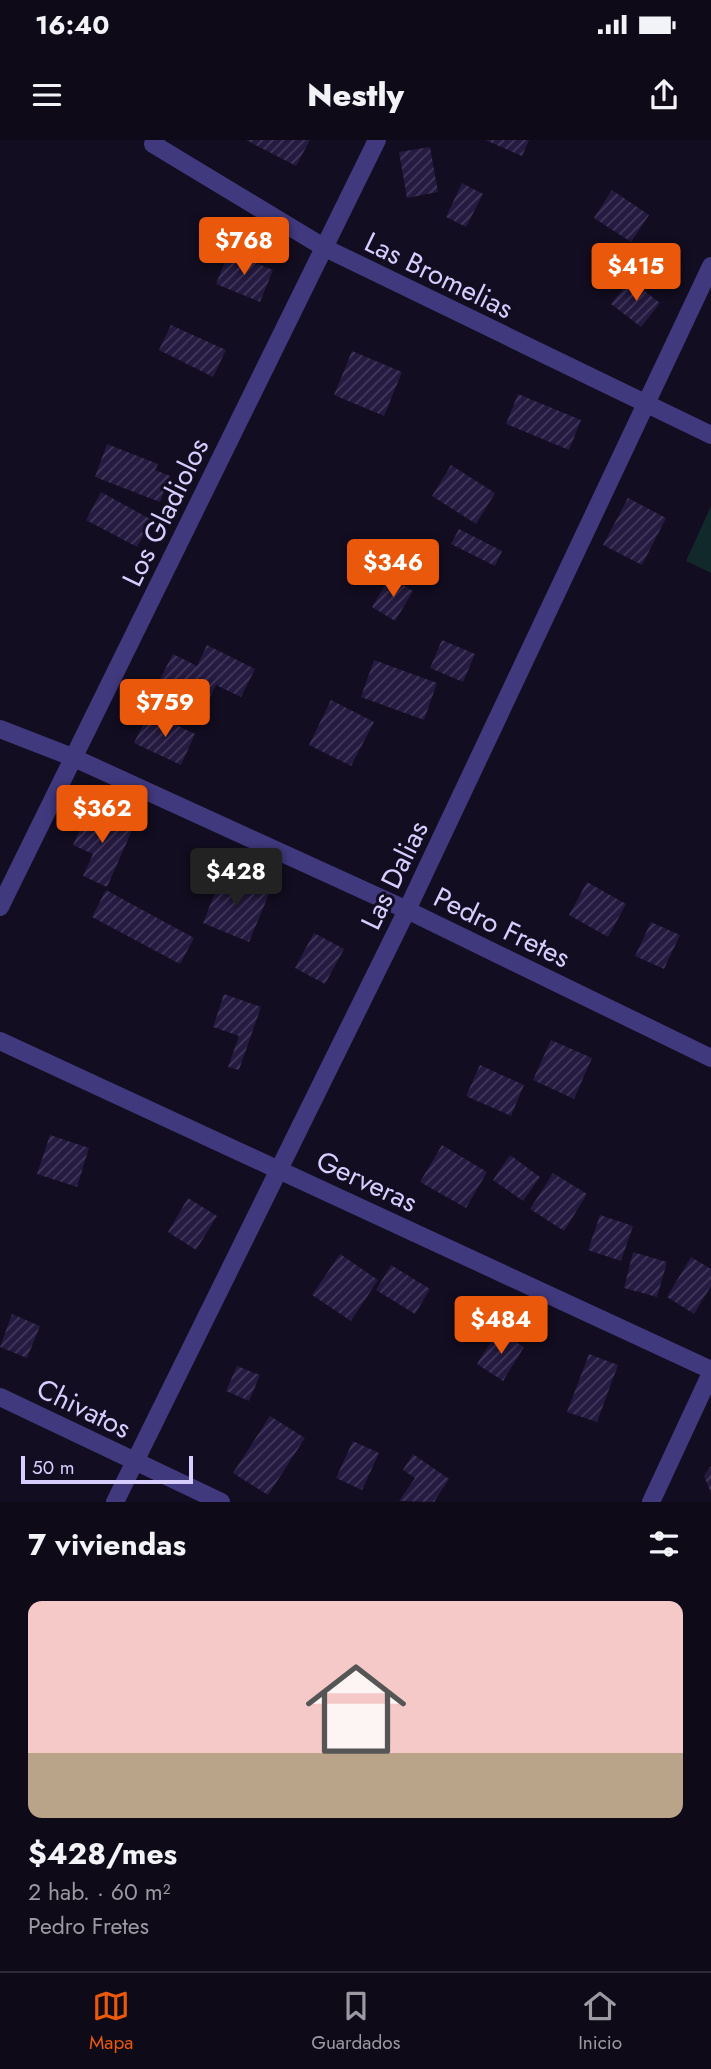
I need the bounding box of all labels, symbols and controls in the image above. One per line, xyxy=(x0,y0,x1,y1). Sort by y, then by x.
text: 16:40 xyxy=(35,6,109,44)
text: Nestly xyxy=(307,72,404,118)
icon: menu xyxy=(28,76,66,114)
icon: share xyxy=(645,76,683,114)
pin: $768 xyxy=(203,218,285,277)
street label: Las Bromelias xyxy=(358,222,520,329)
text: $768 xyxy=(215,223,273,257)
pin: $415 xyxy=(595,244,677,303)
text: $415 xyxy=(608,249,664,283)
street label: Los Gladiolos xyxy=(112,431,219,593)
pin: $346 xyxy=(352,540,434,599)
text: $346 xyxy=(363,545,423,579)
pin: $759 xyxy=(124,680,206,739)
text: $759 xyxy=(136,685,194,719)
pin: $362 xyxy=(61,786,143,845)
text: $362 xyxy=(72,791,132,825)
street label: Las Dalias xyxy=(350,814,438,937)
pin: $428 xyxy=(195,848,277,908)
text: $428 xyxy=(206,854,266,888)
street label: Pedro Fretes xyxy=(427,877,577,978)
street label: Gerveras xyxy=(310,1140,424,1223)
pin: $484 xyxy=(460,1296,542,1356)
text: $484 xyxy=(471,1302,531,1336)
street label: Chivatos xyxy=(30,1368,138,1449)
scale bar xyxy=(21,1453,192,1485)
text: 50 m xyxy=(32,1454,75,1481)
text: 7 viviendas xyxy=(28,1523,186,1566)
icon: filters xyxy=(645,1525,683,1563)
icon: home xyxy=(293,1646,419,1772)
text: $428/mes xyxy=(28,1832,177,1875)
text: 2 hab. · 60 m² xyxy=(28,1875,171,1909)
text: Pedro Fretes xyxy=(28,1909,149,1943)
tab: Mapa xyxy=(89,1987,133,2056)
tab: Guardados xyxy=(311,1987,400,2056)
tab: Inicio xyxy=(578,1987,622,2056)

